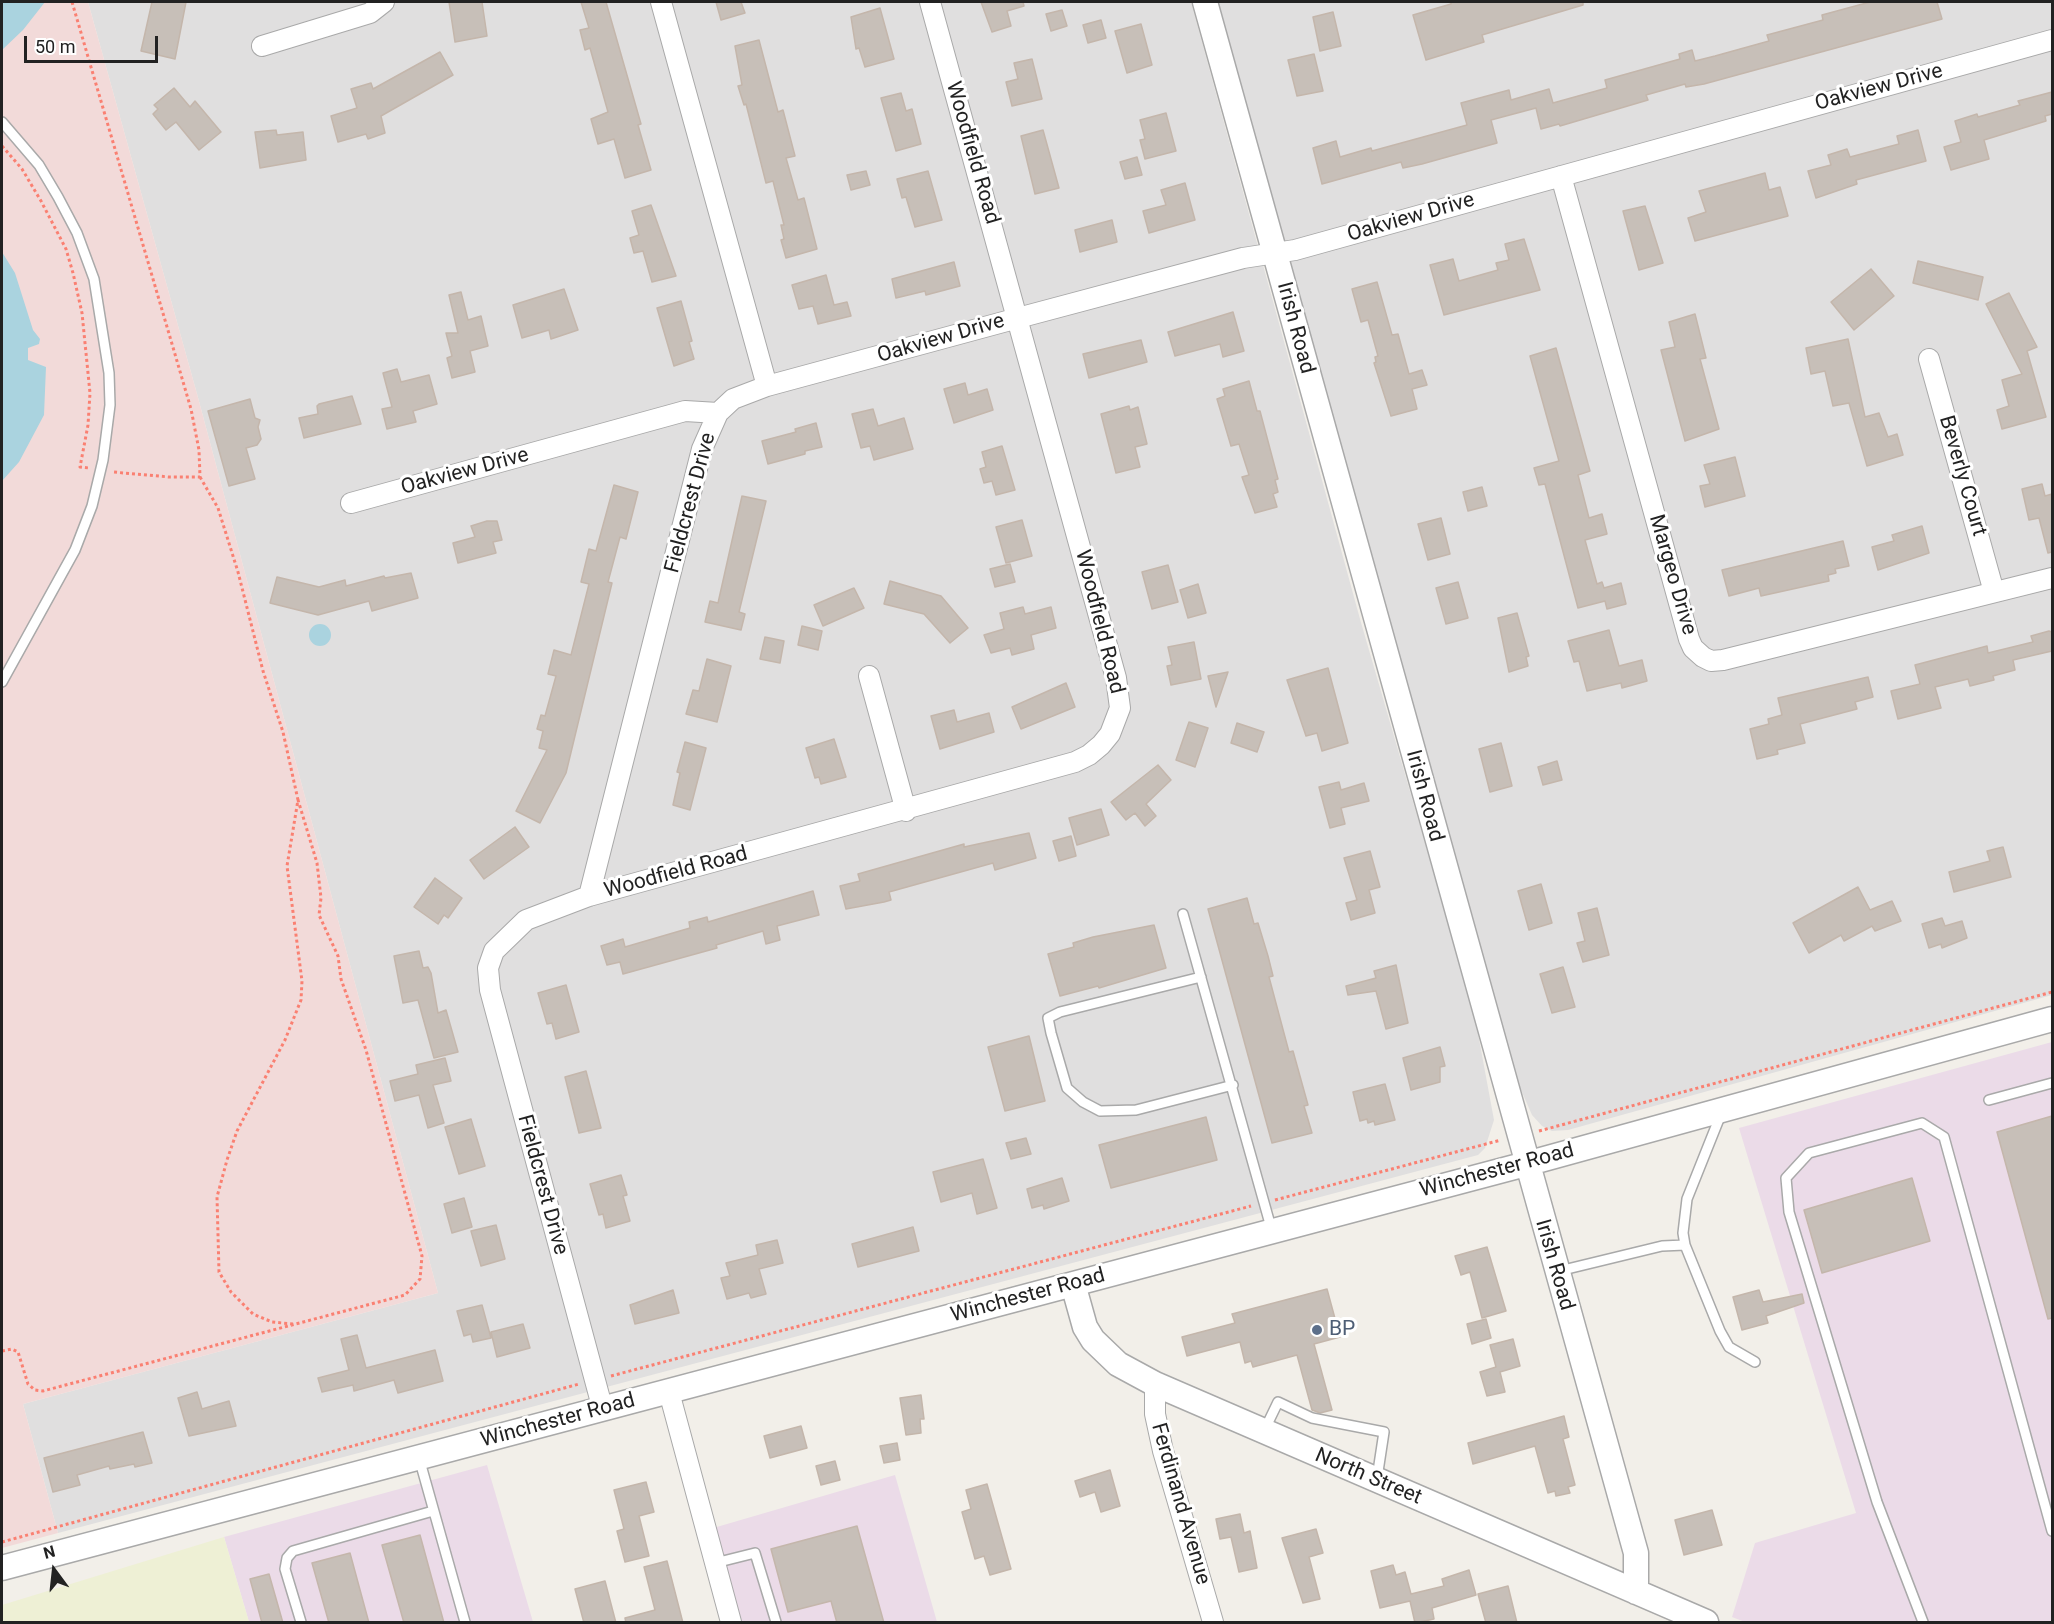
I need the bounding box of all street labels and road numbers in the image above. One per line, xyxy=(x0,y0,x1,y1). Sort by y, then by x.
street label: Oakview Drive xyxy=(1812,59,1946,117)
street label: Woodfield Road xyxy=(940,79,1004,227)
street label: Oakview Drive xyxy=(1345,188,1477,248)
street label: Irish Road xyxy=(1271,279,1319,377)
street label: Oakview Drive xyxy=(875,309,1007,369)
street label: Beverly Court xyxy=(1933,413,1991,539)
street label: Fieldcrest Drive xyxy=(660,430,722,576)
street label: Oakview Drive xyxy=(398,443,532,501)
street label: Margeo Drive xyxy=(1643,512,1701,638)
street label: Woodfield Road xyxy=(1069,548,1129,696)
street label: Irish Road xyxy=(1400,747,1448,845)
street label: Woodfield Road xyxy=(602,842,750,904)
street label: Fieldcrest Drive xyxy=(511,1112,573,1258)
street label: Winchester Road xyxy=(1417,1138,1577,1204)
street label: Irish Road xyxy=(1529,1216,1579,1314)
street label: Winchester Road xyxy=(948,1263,1108,1329)
street label: Winchester Road xyxy=(478,1388,638,1454)
street label: Ferdinand Avenue xyxy=(1145,1420,1215,1588)
street label: North Street xyxy=(1311,1443,1425,1511)

